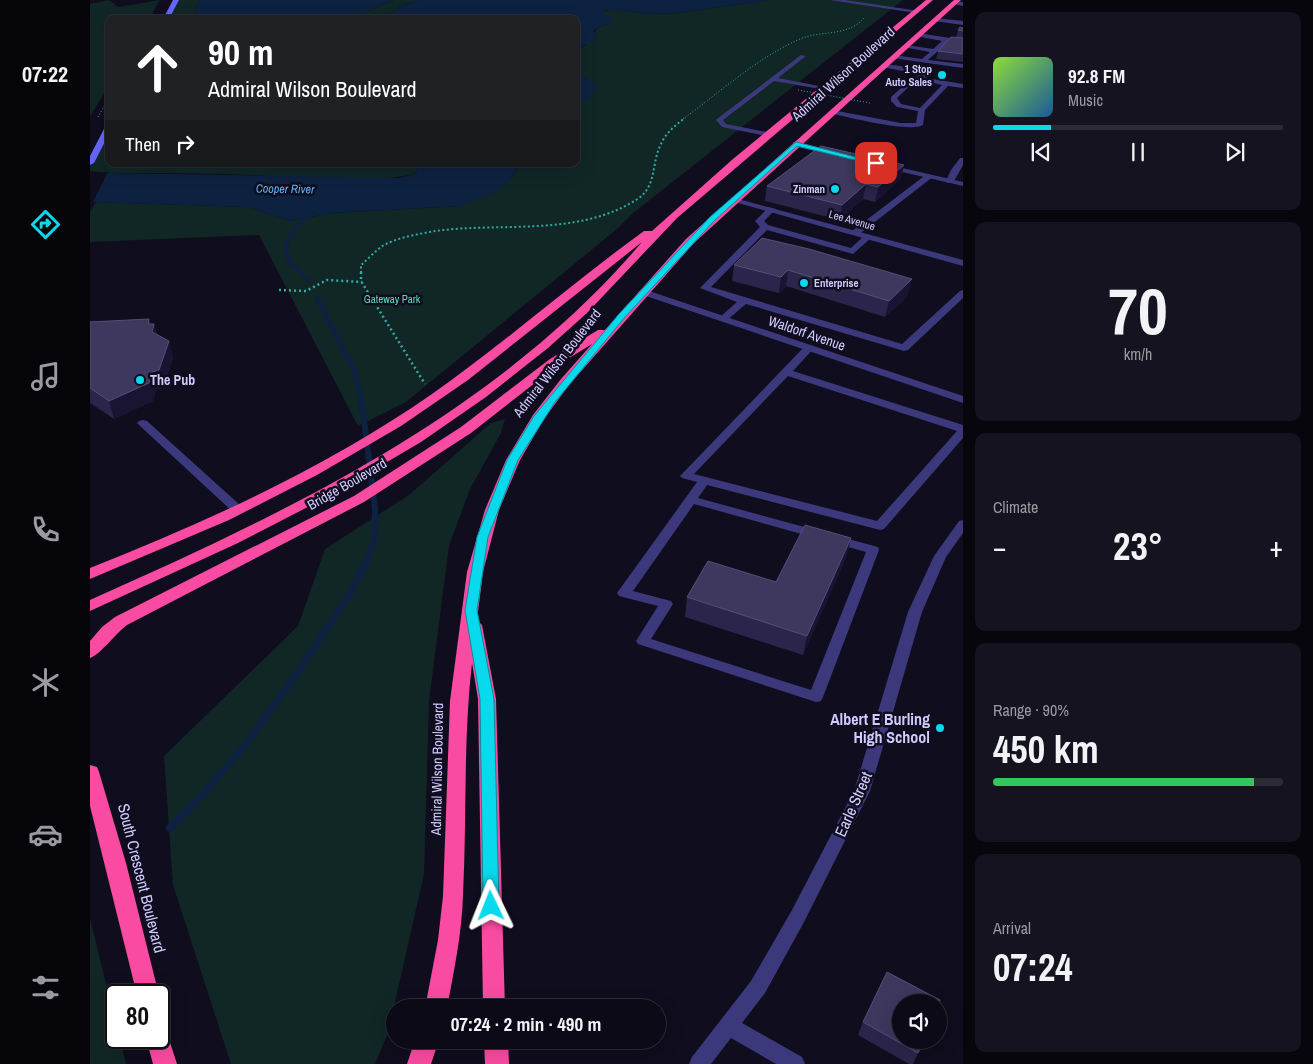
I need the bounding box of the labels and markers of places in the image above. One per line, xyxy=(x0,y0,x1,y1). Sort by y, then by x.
place label: 1 Stop Auto Sales xyxy=(885,62,932,89)
marker: 1 Stop Auto Sales xyxy=(936,69,948,81)
pin xyxy=(855,142,897,184)
place label: Zinman xyxy=(793,182,825,196)
marker: Zinman xyxy=(829,183,841,195)
place label: Enterprise xyxy=(814,276,859,290)
marker: Enterprise xyxy=(798,277,810,289)
place label: The Pub xyxy=(150,371,195,389)
marker: The Pub xyxy=(134,374,146,386)
place label: Albert E Burling High School xyxy=(830,708,930,748)
marker: Albert E Burling High School xyxy=(934,722,946,734)

